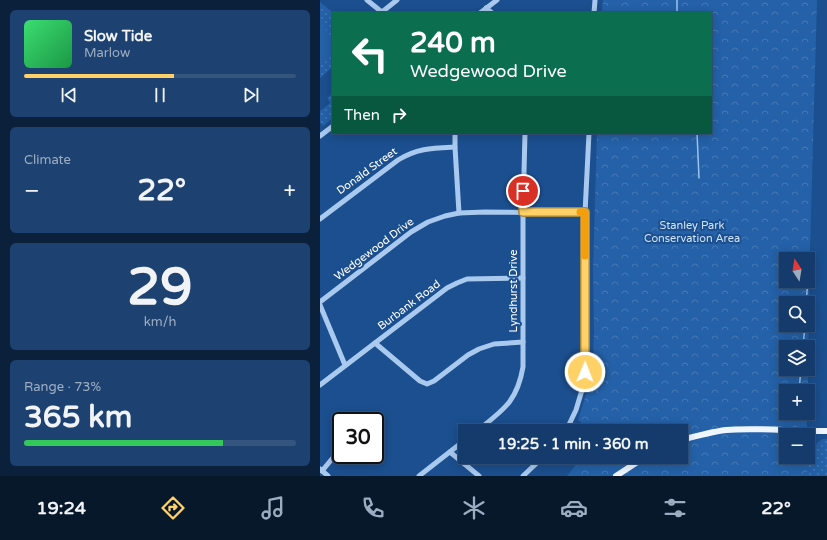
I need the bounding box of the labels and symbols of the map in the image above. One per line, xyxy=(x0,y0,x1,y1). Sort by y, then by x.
street label: Donald Street xyxy=(334,145,400,197)
pin xyxy=(506,174,540,208)
street label: Wedgewood Drive xyxy=(332,215,416,283)
park label: Stanley Park Conservation Area xyxy=(644,219,740,245)
street label: Lyndhurst Drive xyxy=(507,250,520,332)
north arrow xyxy=(779,252,815,288)
street label: Burbank Road xyxy=(375,277,443,333)
position arrow xyxy=(564,351,606,393)
speed limit sign: 30 xyxy=(332,412,384,464)

